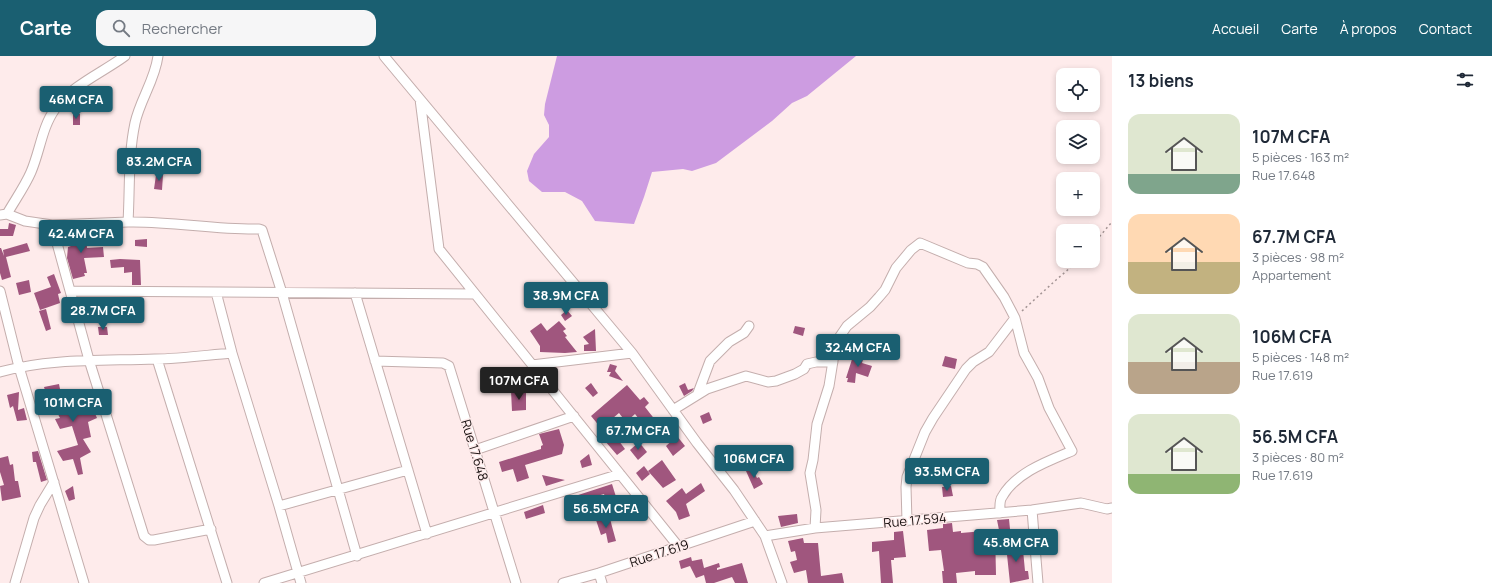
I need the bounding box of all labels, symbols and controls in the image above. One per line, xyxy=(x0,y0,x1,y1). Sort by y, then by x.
search box xyxy=(96,10,376,46)
text: Carte xyxy=(20,15,72,41)
icon: search xyxy=(110,17,132,39)
text: Rechercher xyxy=(142,18,223,39)
text: Accueil xyxy=(1212,19,1259,38)
text: Carte xyxy=(1281,19,1318,38)
text: À propos xyxy=(1340,19,1397,38)
text: Contact xyxy=(1419,19,1472,38)
map controls xyxy=(1056,68,1100,268)
button: locate xyxy=(1056,68,1100,112)
text: 13 biens xyxy=(1128,69,1194,92)
icon: filters xyxy=(1454,69,1476,91)
pin: 46M CFA xyxy=(39,86,113,120)
text: 46M CFA xyxy=(49,90,103,108)
button: layers xyxy=(1056,120,1100,164)
text: 107M CFA xyxy=(1252,125,1330,148)
icon: home xyxy=(1160,130,1208,178)
pin: 83.2M CFA xyxy=(113,148,205,182)
text: 5 pièces · 163 m² xyxy=(1252,148,1349,166)
text: 83.2M CFA xyxy=(126,152,192,170)
text: Rue 17.648 xyxy=(1252,166,1315,184)
button: + xyxy=(1056,172,1100,216)
pin: 42.4M CFA xyxy=(35,220,127,254)
text: 42.4M CFA xyxy=(48,224,114,242)
button: − xyxy=(1056,224,1100,268)
text: 67.7M CFA xyxy=(1252,225,1336,248)
icon: home xyxy=(1160,230,1208,278)
text: 3 pièces · 98 m² xyxy=(1252,248,1344,266)
text: Appartement xyxy=(1252,266,1331,284)
pin: 38.9M CFA xyxy=(520,282,612,316)
text: 38.9M CFA xyxy=(533,286,599,304)
pin: 28.7M CFA xyxy=(57,297,149,331)
text: 28.7M CFA xyxy=(70,301,136,319)
text: 106M CFA xyxy=(1252,325,1332,348)
icon: home xyxy=(1160,330,1208,378)
pin: 32.4M CFA xyxy=(812,334,904,368)
text: 32.4M CFA xyxy=(825,338,891,356)
text: 5 pièces · 148 m² xyxy=(1252,348,1349,366)
text: Rue 17.619 xyxy=(1252,366,1313,384)
pin: 107M CFA xyxy=(478,367,560,401)
text: 107M CFA xyxy=(489,371,549,389)
pin: 101M CFA xyxy=(32,389,114,423)
text: 101M CFA xyxy=(44,393,102,411)
street label: Rue 17.648 xyxy=(457,417,493,483)
pin: 67.7M CFA xyxy=(592,417,684,451)
text: 67.7M CFA xyxy=(606,421,670,439)
text: 56.5M CFA xyxy=(1252,425,1338,448)
icon: home xyxy=(1160,430,1208,478)
pin: 106M CFA xyxy=(713,445,795,479)
text: 3 pièces · 80 m² xyxy=(1252,448,1344,466)
text: 106M CFA xyxy=(723,449,785,467)
pin: 93.5M CFA xyxy=(901,458,993,492)
text: 93.5M CFA xyxy=(914,462,980,480)
text: Rue 17.619 xyxy=(1252,466,1313,484)
pin: 56.5M CFA xyxy=(560,495,652,529)
text: 56.5M CFA xyxy=(573,499,639,517)
street label: Rue 17.594 xyxy=(883,508,948,532)
pin: 45.8M CFA xyxy=(970,529,1062,563)
text: 45.8M CFA xyxy=(983,533,1049,551)
street label: Rue 17.619 xyxy=(627,535,691,571)

